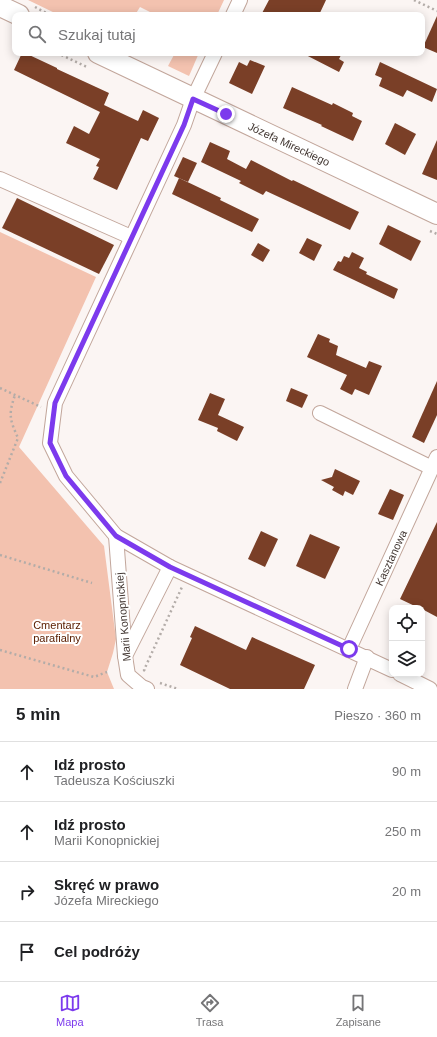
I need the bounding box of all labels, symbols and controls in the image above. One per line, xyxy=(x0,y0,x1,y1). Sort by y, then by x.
search box xyxy=(12,12,425,56)
icon: search xyxy=(26,23,48,45)
text: Szukaj tutaj xyxy=(58,26,136,43)
route end xyxy=(217,105,235,123)
street label: Józefa Mireckiego xyxy=(246,120,332,168)
street label: Kasztanowa xyxy=(373,528,409,588)
street label: Marii Konopnickiej xyxy=(113,572,133,662)
map controls xyxy=(389,605,425,677)
button: locate xyxy=(389,605,425,641)
park label: Cmentarz parafialny xyxy=(33,619,81,644)
route start xyxy=(340,640,358,658)
button: layers xyxy=(389,641,425,677)
text: 5 min xyxy=(16,705,60,724)
text: Pieszo · 360 m xyxy=(334,708,421,723)
text: Idź prosto xyxy=(54,756,126,773)
icon: ahead xyxy=(16,761,38,783)
text: 90 m xyxy=(392,764,421,779)
text: Tadeusza Kościuszki xyxy=(54,773,175,788)
text: Idź prosto xyxy=(54,816,126,833)
icon: ahead xyxy=(16,821,38,843)
text: 250 m xyxy=(385,824,421,839)
text: Marii Konopnickiej xyxy=(54,833,160,848)
text: Skręć w prawo xyxy=(54,876,159,893)
icon: right xyxy=(16,881,38,903)
text: 20 m xyxy=(392,884,421,899)
text: Józefa Mireckiego xyxy=(54,893,159,908)
icon: arrive xyxy=(16,941,38,963)
text: Cel podróży xyxy=(54,943,140,960)
tab: Mapa xyxy=(56,992,84,1028)
tab: Trasa xyxy=(196,992,223,1028)
tab: Zapisane xyxy=(336,992,381,1028)

